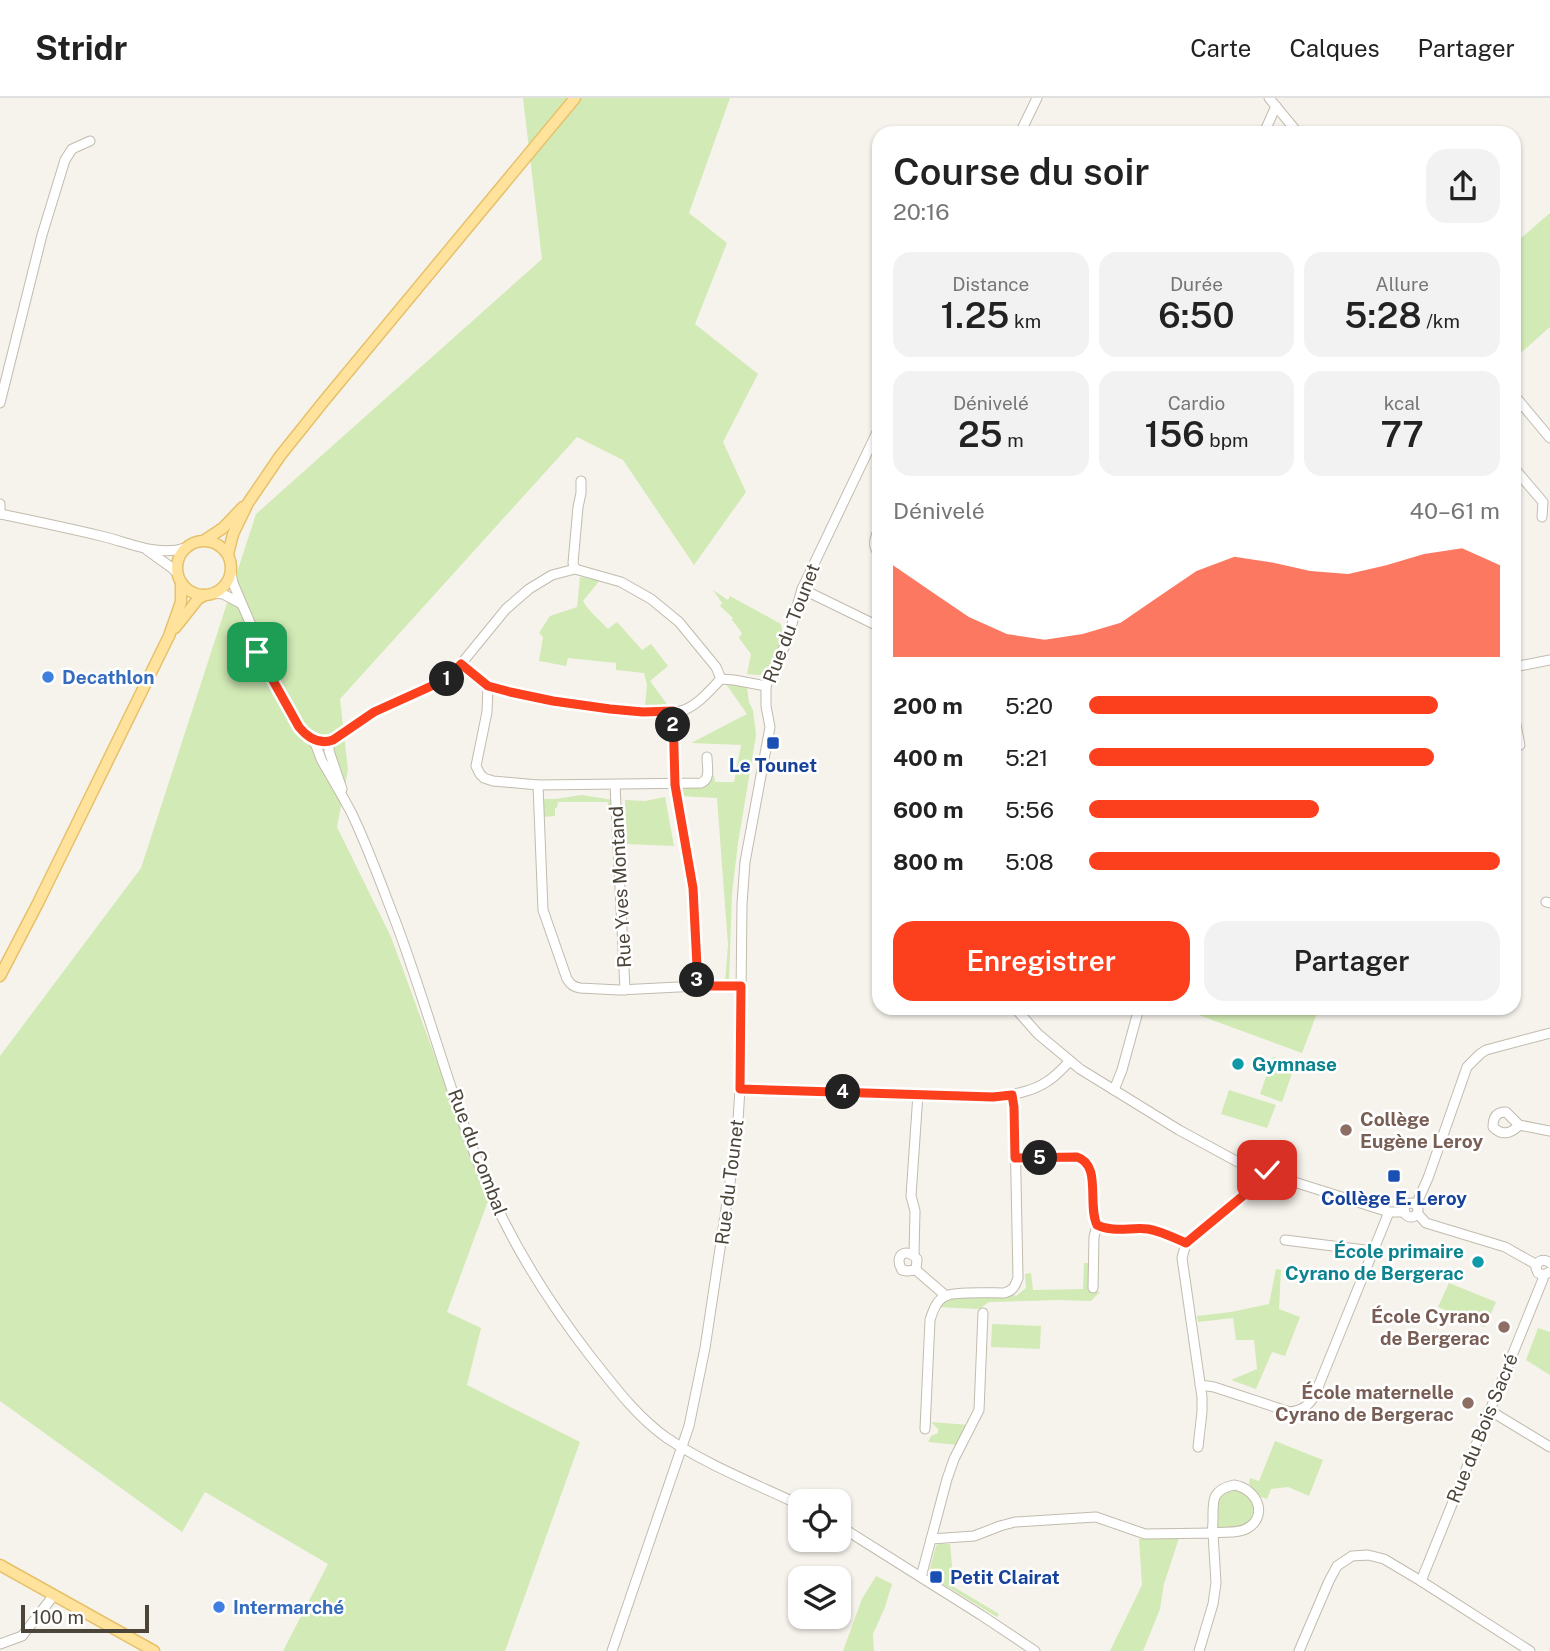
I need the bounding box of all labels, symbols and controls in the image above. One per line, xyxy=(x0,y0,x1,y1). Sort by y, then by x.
text: Stridr xyxy=(35,29,127,67)
text: Carte xyxy=(1190,34,1251,62)
text: Calques xyxy=(1289,34,1380,62)
text: Partager xyxy=(1418,34,1515,62)
text: Course du soir xyxy=(893,149,1150,194)
button: share xyxy=(1426,149,1500,223)
text: 20:16 xyxy=(893,198,950,225)
text: Distance xyxy=(952,273,1029,295)
text: Durée xyxy=(1170,273,1223,295)
text: Allure xyxy=(1375,273,1429,295)
text: 1.25 xyxy=(941,295,1009,336)
text: 6:50 xyxy=(1158,295,1235,336)
text: 5:28 xyxy=(1344,295,1422,336)
text: km xyxy=(1009,310,1041,332)
text: /km xyxy=(1422,310,1460,332)
text: Dénivelé xyxy=(953,392,1029,414)
text: Cardio xyxy=(1168,392,1225,414)
text: kcal xyxy=(1384,392,1421,414)
text: 25 xyxy=(958,414,1003,455)
text: 156 xyxy=(1145,414,1205,455)
text: 77 xyxy=(1380,414,1424,455)
text: m xyxy=(1003,429,1024,451)
text: bpm xyxy=(1205,429,1248,451)
text: Dénivelé xyxy=(893,497,985,524)
text: 40–61 m xyxy=(1410,497,1500,524)
street label: Rue du Tounet xyxy=(758,560,824,686)
pin xyxy=(227,622,287,682)
icon: arrive xyxy=(238,633,276,671)
pin: 1 xyxy=(430,662,464,696)
place label: Decathlon xyxy=(62,666,154,688)
text: 1 xyxy=(442,667,451,689)
marker: Decathlon xyxy=(40,669,56,685)
text: 200 m xyxy=(893,692,963,719)
text: 5:20 xyxy=(1005,692,1053,719)
pin: 2 xyxy=(656,708,690,742)
text: 2 xyxy=(666,713,679,735)
marker: Le Tounet xyxy=(765,735,781,751)
text: 400 m xyxy=(893,744,963,771)
text: 5:21 xyxy=(1005,744,1048,771)
place label: Le Tounet xyxy=(729,754,817,776)
text: 600 m xyxy=(893,796,963,823)
text: 5:56 xyxy=(1005,796,1054,823)
street label: Rue Yves Montand xyxy=(605,806,635,968)
text: 800 m xyxy=(893,848,964,875)
text: 5:08 xyxy=(1005,848,1054,875)
button: Enregistrer xyxy=(893,921,1190,1001)
button: Partager xyxy=(1204,921,1500,1001)
pin: 3 xyxy=(680,962,714,998)
text: 3 xyxy=(690,968,703,990)
place label: Gymnase xyxy=(1252,1053,1337,1075)
marker: Gymnase xyxy=(1230,1056,1246,1072)
pin: 4 xyxy=(826,1074,860,1110)
text: 4 xyxy=(836,1080,849,1102)
street label: Rue du Combal xyxy=(444,1086,512,1218)
place label: Collège Eugène Leroy xyxy=(1360,1108,1483,1152)
street label: Rue du Tounet xyxy=(710,1118,748,1246)
marker: Collège Eugène Leroy xyxy=(1338,1122,1354,1138)
pin: 5 xyxy=(1023,1140,1058,1176)
pin xyxy=(1237,1140,1297,1200)
text: 5 xyxy=(1033,1146,1046,1168)
icon: check xyxy=(1248,1151,1286,1189)
marker: Collège E. Leroy xyxy=(1386,1168,1402,1184)
place label: Collège E. Leroy xyxy=(1321,1187,1467,1209)
place label: École primaire Cyrano de Bergerac xyxy=(1285,1240,1464,1284)
marker: École primaire Cyrano de Bergerac xyxy=(1470,1254,1486,1270)
place label: École Cyrano de Bergerac xyxy=(1371,1305,1490,1349)
marker: École Cyrano de Bergerac xyxy=(1496,1319,1512,1335)
street label: Rue du Bois Sacré xyxy=(1442,1350,1522,1506)
place label: École maternelle Cyrano de Bergerac xyxy=(1275,1381,1454,1425)
marker: École maternelle Cyrano de Bergerac xyxy=(1460,1395,1476,1411)
map controls xyxy=(788,1489,851,1629)
button: locate xyxy=(788,1489,851,1552)
button: layers xyxy=(788,1566,851,1629)
place label: Petit Clairat xyxy=(950,1566,1060,1588)
marker: Petit Clairat xyxy=(928,1569,944,1585)
place label: Intermarché xyxy=(233,1596,344,1618)
marker: Intermarché xyxy=(211,1599,227,1615)
scale bar xyxy=(21,1602,149,1634)
text: 100 m xyxy=(32,1606,84,1628)

